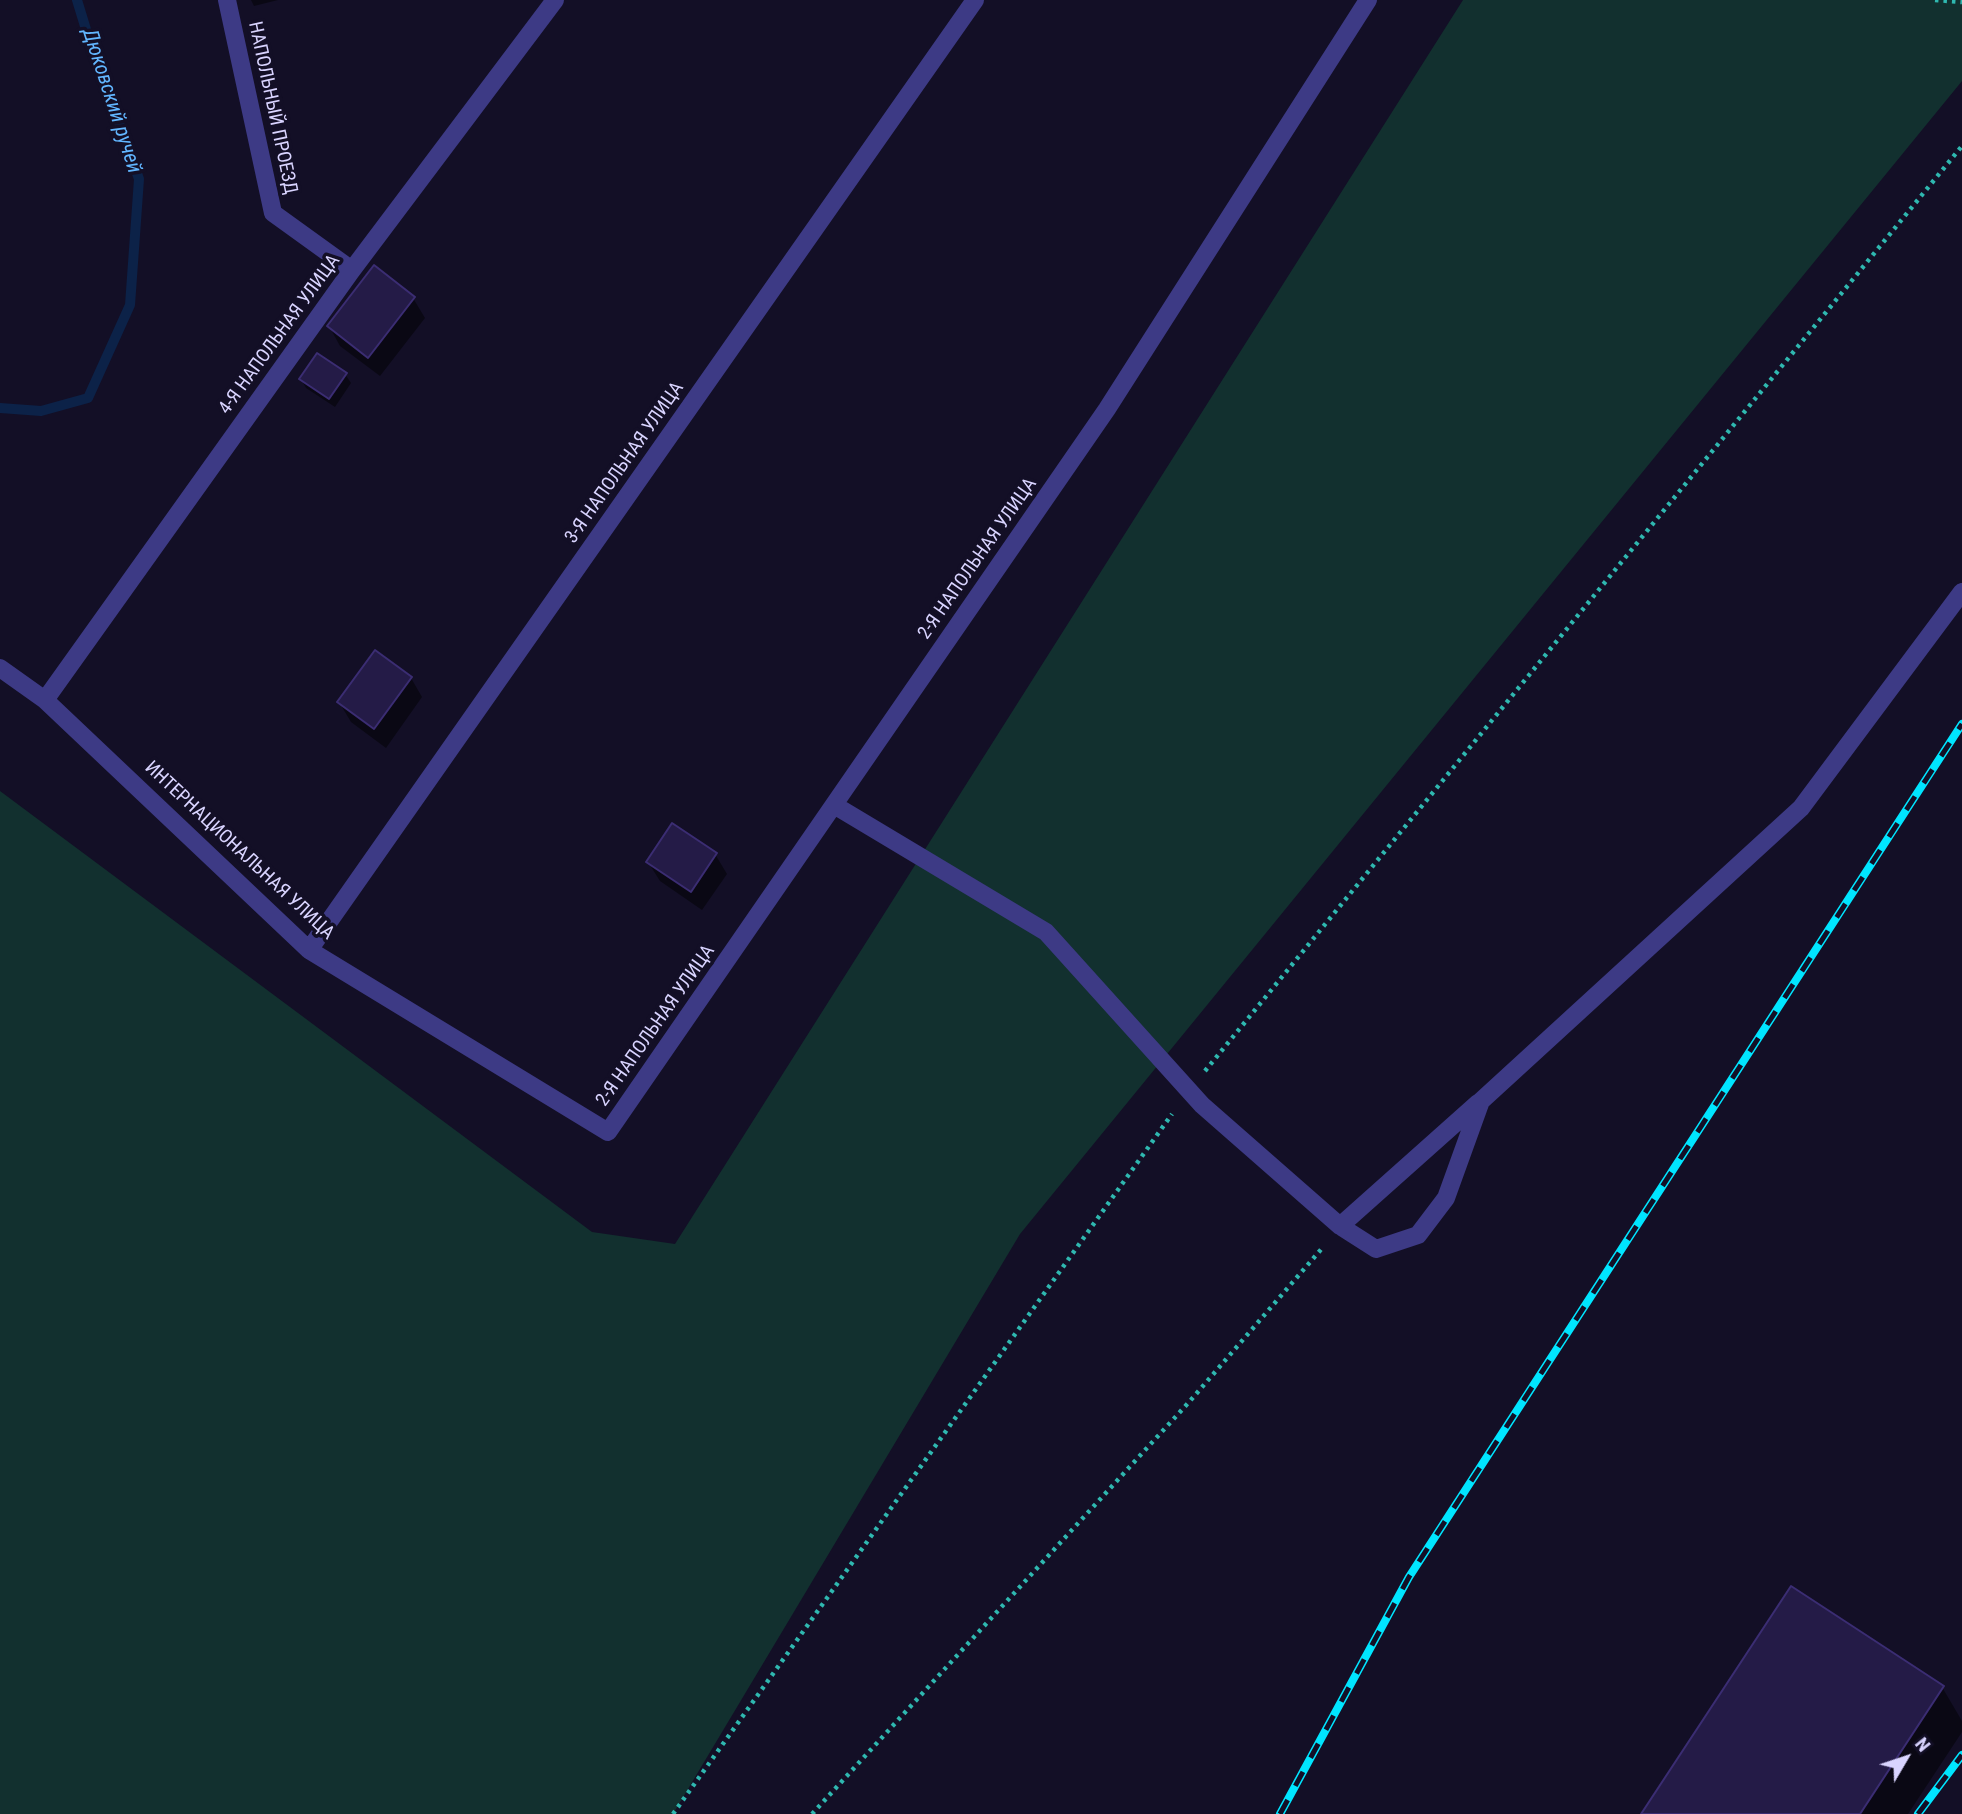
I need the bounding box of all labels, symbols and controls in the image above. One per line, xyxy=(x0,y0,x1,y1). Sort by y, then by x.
street label: НАПОЛЬНЫЙ ПРОЕЗД xyxy=(243,20,301,196)
water label: Дюковский ручей xyxy=(76,25,146,177)
street label: 4-Я НАПОЛЬНАЯ УЛИЦА xyxy=(214,251,346,419)
street label: 3-Я НАПОЛЬНАЯ УЛИЦА xyxy=(561,378,689,548)
street label: 2-Я НАПОЛЬНАЯ УЛИЦА xyxy=(914,474,1042,644)
street label: ИНТЕРНАЦИОНАЛЬНАЯ УЛИЦА xyxy=(139,757,339,945)
street label: 2-Я НАПОЛЬНАЯ УЛИЦА xyxy=(592,941,720,1111)
north arrow xyxy=(1871,1723,1941,1793)
text: N xyxy=(1910,1733,1935,1756)

